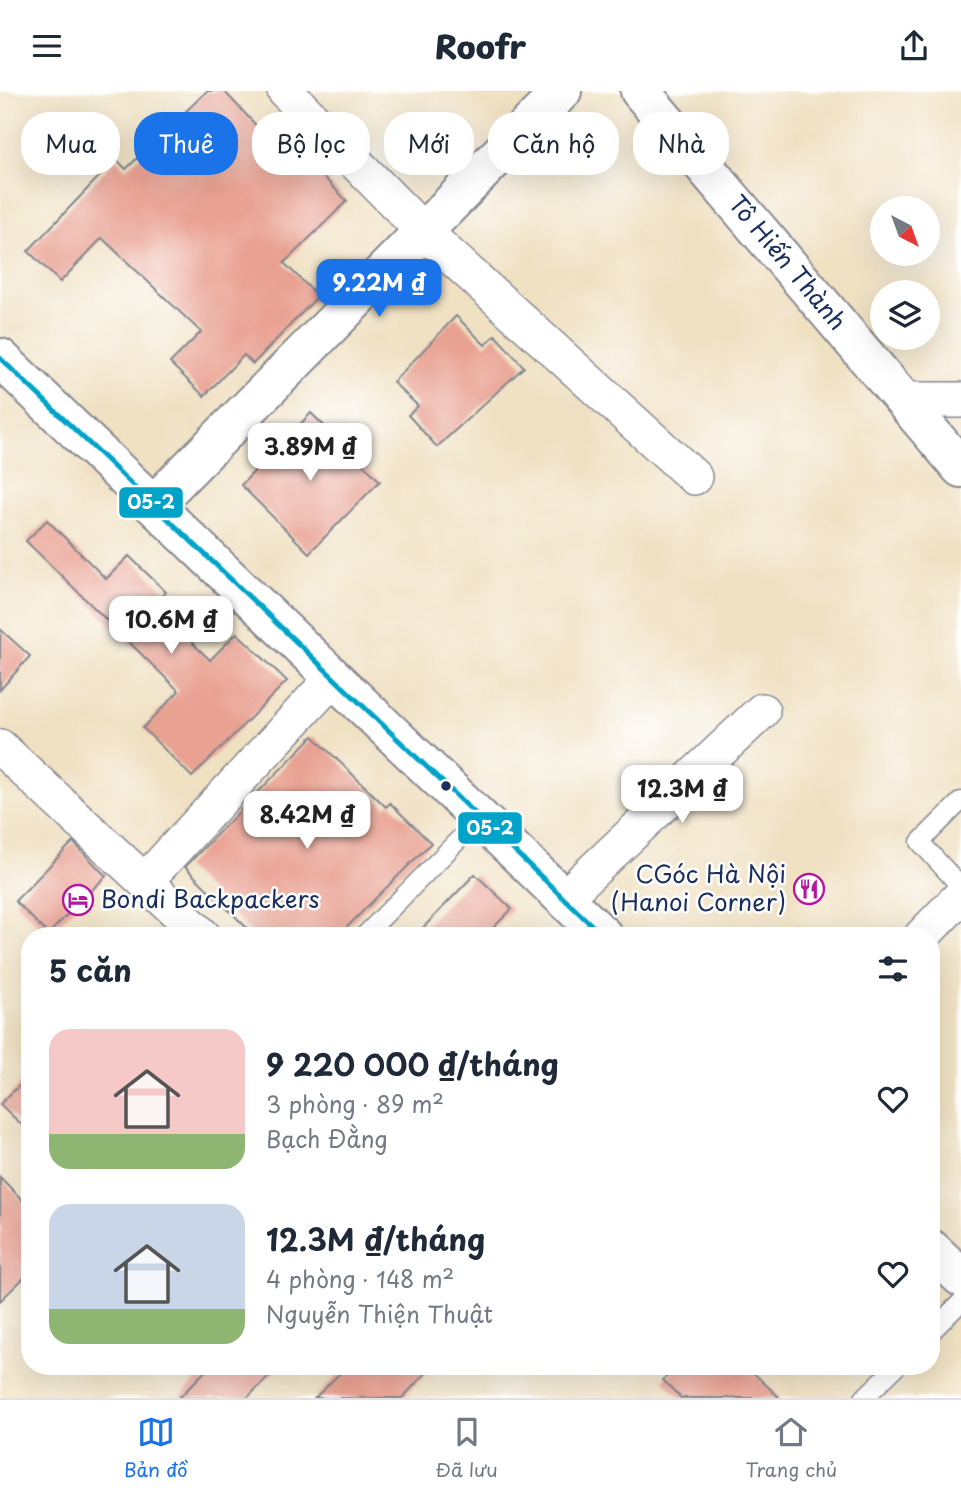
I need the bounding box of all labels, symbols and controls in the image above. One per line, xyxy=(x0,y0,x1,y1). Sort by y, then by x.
text: Roofr xyxy=(435,22,526,70)
icon: menu xyxy=(28,27,66,65)
icon: share xyxy=(895,27,933,65)
chip: Mua xyxy=(21,112,120,175)
chip: Thuê xyxy=(134,112,238,175)
chip: Bộ lọc xyxy=(252,112,370,175)
chip: Mới xyxy=(384,112,474,175)
chip: Căn hộ xyxy=(488,112,619,175)
chip: Nhà xyxy=(633,112,729,175)
street label: Tô Hiến Thành xyxy=(721,186,856,337)
north arrow xyxy=(870,196,940,266)
map controls xyxy=(870,196,940,350)
pin: 9.22M ₫ xyxy=(314,259,444,319)
text: 9.22M ₫ xyxy=(332,264,426,299)
button: layers xyxy=(870,280,940,350)
pin: 3.89M ₫ xyxy=(245,423,375,483)
text: 3.89M ₫ xyxy=(264,428,356,463)
line badge: 05-2 xyxy=(118,486,184,519)
text: 05-2 xyxy=(127,487,175,515)
pin: 10.6M ₫ xyxy=(106,596,236,656)
text: 10.6M ₫ xyxy=(125,601,217,636)
pin: 12.3M ₫ xyxy=(617,765,747,825)
text: 12.3M ₫ xyxy=(637,770,727,805)
unlabelled marker xyxy=(439,779,453,793)
pin: 8.42M ₫ xyxy=(242,791,372,851)
text: 8.42M ₫ xyxy=(259,796,355,831)
line badge: 05-2 xyxy=(457,811,523,845)
text: 05-2 xyxy=(466,813,514,841)
place label: CGóc Hà Nội (Hanoi Corner) xyxy=(611,855,786,919)
restaurant icon: CGóc Hà Nội (Hanoi Corner) xyxy=(792,872,826,906)
place label: Bondi Backpackers xyxy=(101,880,319,916)
hotel icon: Bondi Backpackers xyxy=(61,883,95,917)
text: 5 căn xyxy=(49,947,132,992)
icon: filters xyxy=(874,950,912,988)
text: 9 220 000 ₫/tháng xyxy=(266,1041,559,1086)
icon: home xyxy=(105,1057,189,1141)
icon: heart xyxy=(874,1080,912,1118)
text: 3 phòng · 89 m² xyxy=(266,1086,444,1121)
text: Bạch Đằng xyxy=(266,1121,388,1156)
text: 12.3M ₫/tháng xyxy=(266,1216,485,1261)
icon: home xyxy=(105,1232,189,1316)
icon: heart xyxy=(874,1255,912,1293)
text: 4 phòng · 148 m² xyxy=(266,1261,454,1296)
text: Nguyễn Thiện Thuật xyxy=(266,1296,493,1331)
tab: Bản đồ xyxy=(124,1413,188,1483)
tab: Đã lưu xyxy=(435,1413,498,1483)
tab: Trang chủ xyxy=(745,1413,837,1483)

